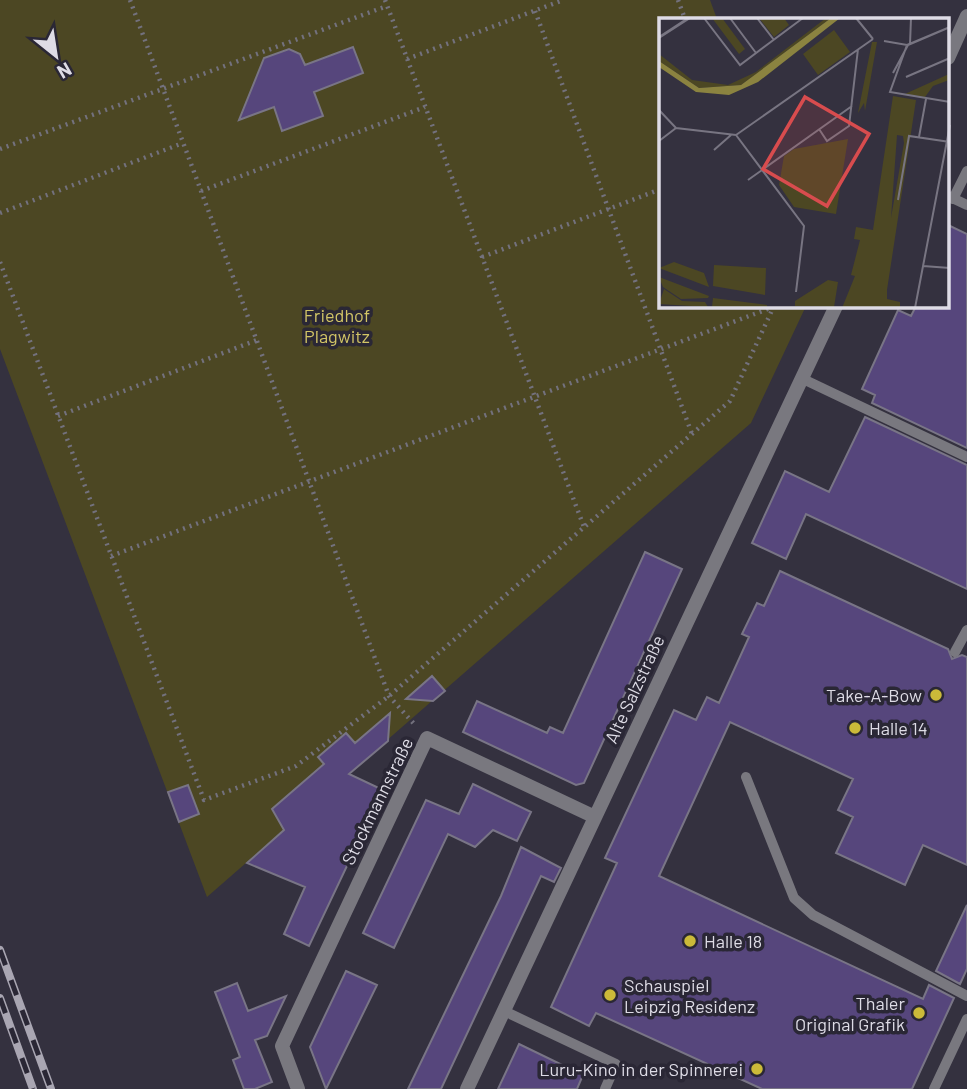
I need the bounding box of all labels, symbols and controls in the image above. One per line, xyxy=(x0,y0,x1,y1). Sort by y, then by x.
inset map xyxy=(659,18,950,308)
north arrow xyxy=(21,21,91,91)
text: N xyxy=(54,58,76,84)
park label: Friedhof Plagwitz xyxy=(304,304,370,347)
street label: Alte Salzstraße xyxy=(599,631,669,747)
place label: Take-A-Bow xyxy=(826,684,922,706)
marker: Take-A-Bow xyxy=(928,687,944,703)
place label: Halle 14 xyxy=(869,717,928,739)
marker: Halle 14 xyxy=(847,720,863,736)
street label: Stockmannstraße xyxy=(337,734,417,868)
place label: Halle 18 xyxy=(704,930,762,952)
marker: Halle 18 xyxy=(682,933,698,949)
place label: Schauspiel Leipzig Residenz xyxy=(624,974,755,1017)
marker: Schauspiel Leipzig Residenz xyxy=(602,987,618,1003)
place label: Thaler Original Grafik xyxy=(795,992,905,1035)
marker: Thaler Original Grafik xyxy=(911,1005,927,1021)
place label: Luru-Kino in der Spinnerei xyxy=(539,1058,743,1080)
marker: Luru-Kino in der Spinnerei xyxy=(749,1061,765,1077)

